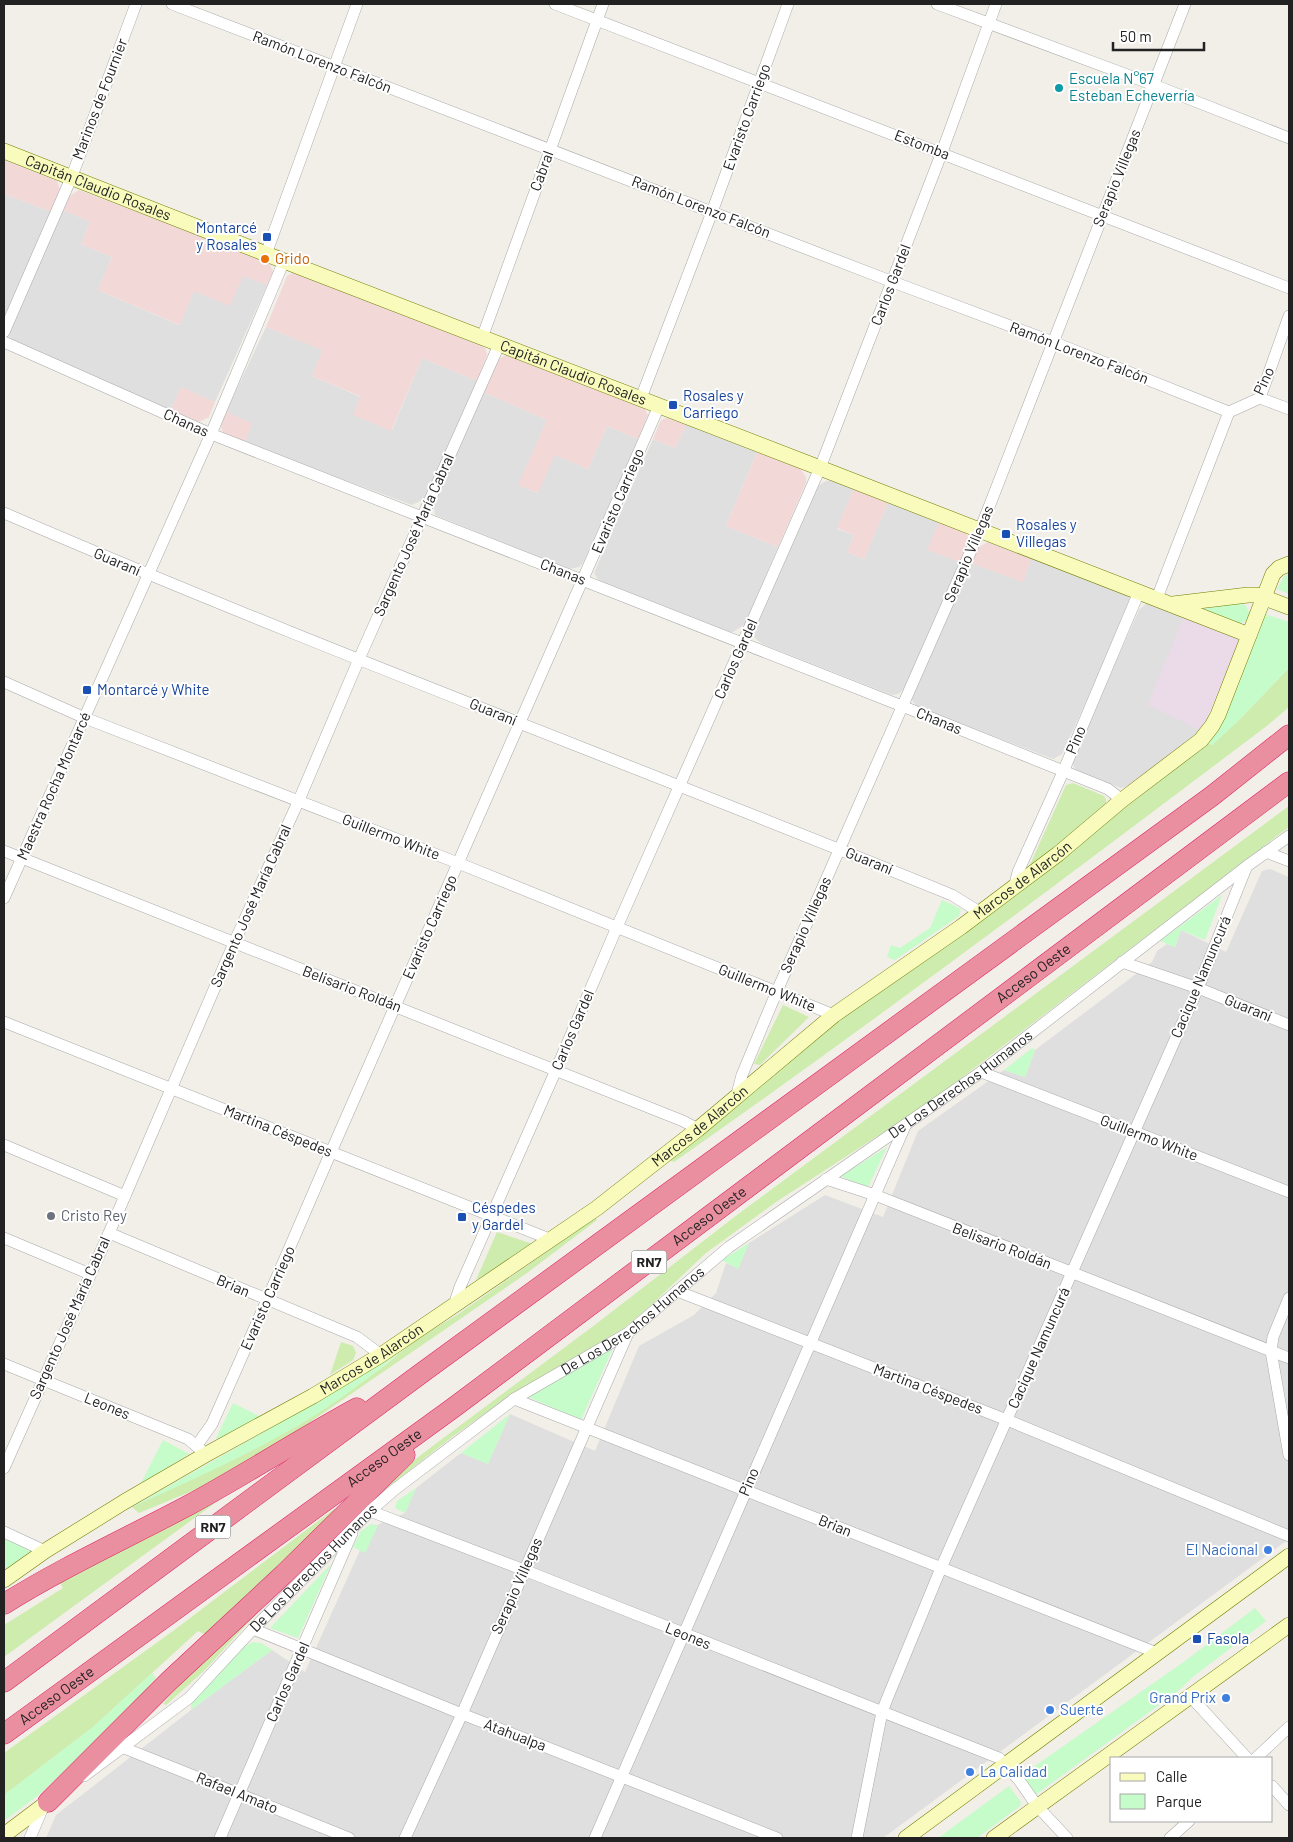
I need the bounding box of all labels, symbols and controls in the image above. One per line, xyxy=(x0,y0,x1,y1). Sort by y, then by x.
scale bar xyxy=(1113,20,1204,52)
street label: Ramón Lorenzo Falcón xyxy=(250,26,394,96)
text: 50 m xyxy=(1120,27,1152,45)
street label: Marinos de Fournier xyxy=(68,35,131,162)
street label: Evaristo Carriego xyxy=(718,61,774,172)
place label: Escuela N°67 Esteban Echeverría xyxy=(1069,69,1195,104)
marker: Escuela N°67 Esteban Echeverría xyxy=(1053,82,1065,94)
street label: Estomba xyxy=(892,125,953,163)
street label: Serapio Villegas xyxy=(1088,126,1144,229)
street label: Cabral xyxy=(526,148,557,193)
street label: Capitán Claudio Rosales xyxy=(23,150,174,224)
street label: Ramón Lorenzo Falcón xyxy=(629,171,773,241)
place label: Montarcé y Rosales xyxy=(196,218,257,253)
marker: Montarcé y Rosales xyxy=(261,231,273,243)
street label: Carlos Gardel xyxy=(866,241,914,328)
place label: Grido xyxy=(275,249,310,267)
marker: Grido xyxy=(259,253,271,265)
street label: Ramón Lorenzo Falcón xyxy=(1007,317,1151,387)
street label: Capitán Claudio Rosales xyxy=(498,335,649,408)
street label: Pino xyxy=(1249,364,1277,397)
place label: Rosales y Carriego xyxy=(683,386,744,421)
marker: Rosales y Carriego xyxy=(667,399,679,411)
street label: Chanas xyxy=(161,404,212,440)
street label: Evaristo Carriego xyxy=(587,445,647,556)
street label: Sargento José María Cabral xyxy=(369,450,457,619)
street label: Serapio Villegas xyxy=(940,502,997,605)
place label: Rosales y Villegas xyxy=(1016,515,1077,550)
marker: Rosales y Villegas xyxy=(1000,528,1012,540)
street label: Guaraní xyxy=(91,543,144,579)
street label: Chanas xyxy=(538,554,589,588)
street label: Carlos Gardel xyxy=(709,616,761,701)
place label: Montarcé y White xyxy=(97,680,209,698)
marker: Montarcé y White xyxy=(81,684,93,696)
street label: Guaraní xyxy=(467,694,520,729)
street label: Chanas xyxy=(914,703,965,737)
street label: Maestra Rocha Montarcé xyxy=(12,709,94,862)
street label: Pino xyxy=(1061,723,1089,756)
street label: Guillermo White xyxy=(340,809,443,863)
street label: Sargento José María Cabral xyxy=(206,821,294,990)
street label: Marcos de Alarcón xyxy=(969,837,1075,923)
street label: Guaraní xyxy=(843,843,896,878)
street label: Evaristo Carriego xyxy=(398,872,460,982)
street label: Serapio Villegas xyxy=(776,874,834,976)
street label: Cacique Namuncurá xyxy=(1166,913,1234,1040)
street label: Acceso Oeste xyxy=(992,939,1074,1006)
street label: Guillermo White xyxy=(716,959,819,1015)
street label: Belisario Roldán xyxy=(300,961,404,1015)
street label: Carlos Gardel xyxy=(547,987,597,1073)
street label: Guaraní xyxy=(1222,990,1275,1025)
street label: De Los Derechos Humanos xyxy=(885,1026,1036,1142)
street label: Marcos de Alarcón xyxy=(648,1081,751,1170)
street label: Martina Céspedes xyxy=(221,1100,335,1160)
street label: Guillermo White xyxy=(1098,1110,1201,1164)
street label: Acceso Oeste xyxy=(668,1182,749,1249)
place label: Céspedes y Gardel xyxy=(472,1198,536,1233)
place label: Cristo Rey xyxy=(61,1206,127,1224)
marker: Cristo Rey xyxy=(45,1210,57,1222)
marker: Céspedes y Gardel xyxy=(456,1211,468,1223)
street label: Belisario Roldán xyxy=(950,1218,1054,1272)
street label: Sargento José María Cabral xyxy=(25,1233,113,1402)
street label: Evaristo Carriego xyxy=(236,1243,298,1353)
road number: RN7 xyxy=(632,1250,666,1274)
street label: De Los Derechos Humanos xyxy=(557,1262,707,1378)
street label: Brian xyxy=(214,1270,253,1300)
street label: Cacique Namuncurá xyxy=(1003,1284,1073,1411)
street label: Marcos de Alarcón xyxy=(316,1319,426,1398)
street label: Martina Céspedes xyxy=(871,1359,986,1417)
street label: Leones xyxy=(82,1388,133,1422)
street label: Acceso Oeste xyxy=(343,1424,425,1490)
street label: Pino xyxy=(734,1465,762,1498)
street label: De Los Derechos Humanos xyxy=(245,1499,380,1635)
street label: Brian xyxy=(816,1510,855,1540)
road number: RN7 xyxy=(196,1515,230,1538)
street label: Serapio Villegas xyxy=(487,1535,545,1637)
place label: El Nacional xyxy=(1186,1540,1258,1558)
marker: El Nacional xyxy=(1262,1544,1274,1556)
street label: Leones xyxy=(663,1618,714,1652)
place label: Fasola xyxy=(1207,1629,1249,1647)
marker: Fasola xyxy=(1191,1633,1203,1645)
street label: Carlos Gardel xyxy=(261,1639,313,1724)
street label: Acceso Oeste xyxy=(15,1662,97,1728)
place label: Grand Prix xyxy=(1149,1688,1216,1706)
marker: Grand Prix xyxy=(1220,1692,1232,1704)
place label: Suerte xyxy=(1060,1700,1104,1718)
marker: Suerte xyxy=(1044,1704,1056,1716)
street label: Atahualpa xyxy=(482,1714,549,1754)
legend xyxy=(1110,1757,1273,1822)
place label: La Calidad xyxy=(980,1762,1047,1780)
marker: La Calidad xyxy=(964,1766,976,1778)
text: Calle xyxy=(1156,1767,1188,1785)
street label: Rafael Amato xyxy=(194,1768,281,1817)
text: Parque xyxy=(1156,1792,1202,1810)

